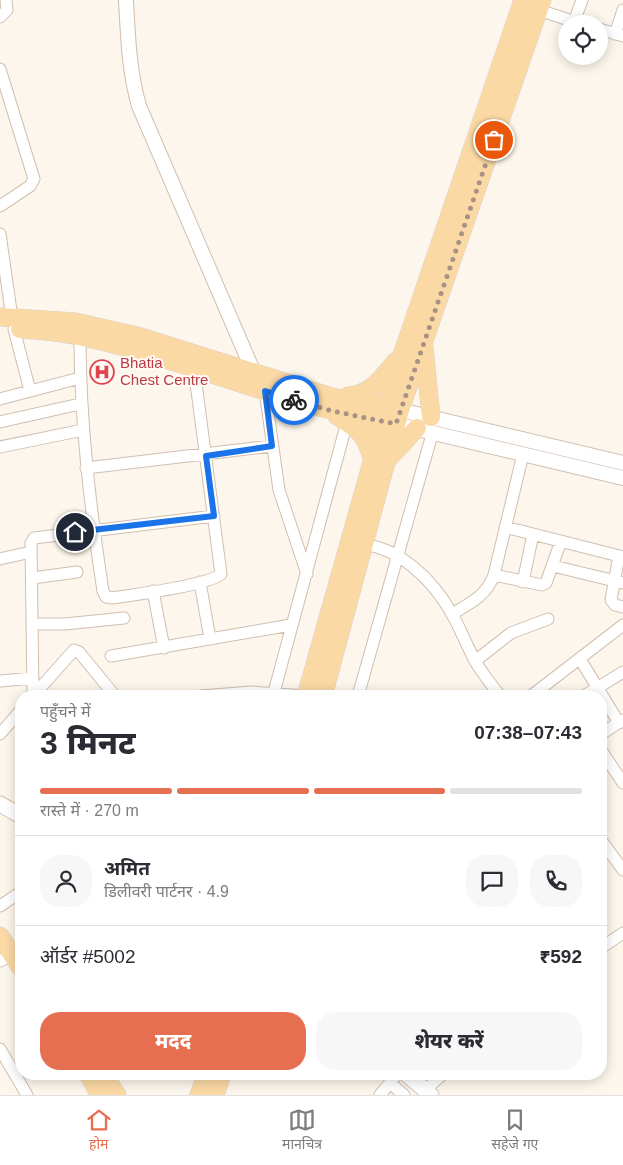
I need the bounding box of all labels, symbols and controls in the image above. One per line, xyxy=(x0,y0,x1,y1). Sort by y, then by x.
map controls xyxy=(558,15,608,65)
button: locate xyxy=(558,15,608,65)
pin xyxy=(473,119,515,161)
icon: bag xyxy=(480,126,508,154)
place label: Bhatia Chest Centre xyxy=(120,354,208,388)
hospital icon: Bhatia Chest Centre xyxy=(89,359,115,385)
courier xyxy=(269,375,319,425)
icon: bike xyxy=(280,386,308,414)
pin xyxy=(54,511,96,553)
icon: home xyxy=(61,518,89,546)
text: पहुँचने में xyxy=(40,703,91,720)
text: 07:38–07:43 xyxy=(474,722,582,743)
text: 3 मिनट xyxy=(40,725,136,761)
text: रास्ते में · 270 m xyxy=(40,802,139,819)
button: person xyxy=(40,855,92,907)
button: chat xyxy=(466,855,518,907)
button: phone xyxy=(530,855,582,907)
text: अमित xyxy=(104,858,150,879)
text: डिलीवरी पार्टनर · 4.9 xyxy=(104,883,229,900)
text: ऑर्डर #5002 xyxy=(40,946,136,967)
text: ₹592 xyxy=(539,946,582,967)
button: मदद xyxy=(40,1012,306,1070)
button: शेयर करें xyxy=(316,1012,582,1070)
tab: होम xyxy=(85,1106,113,1155)
tab: मानचित्र xyxy=(282,1106,322,1155)
tab: सहेजे गए xyxy=(491,1106,538,1155)

